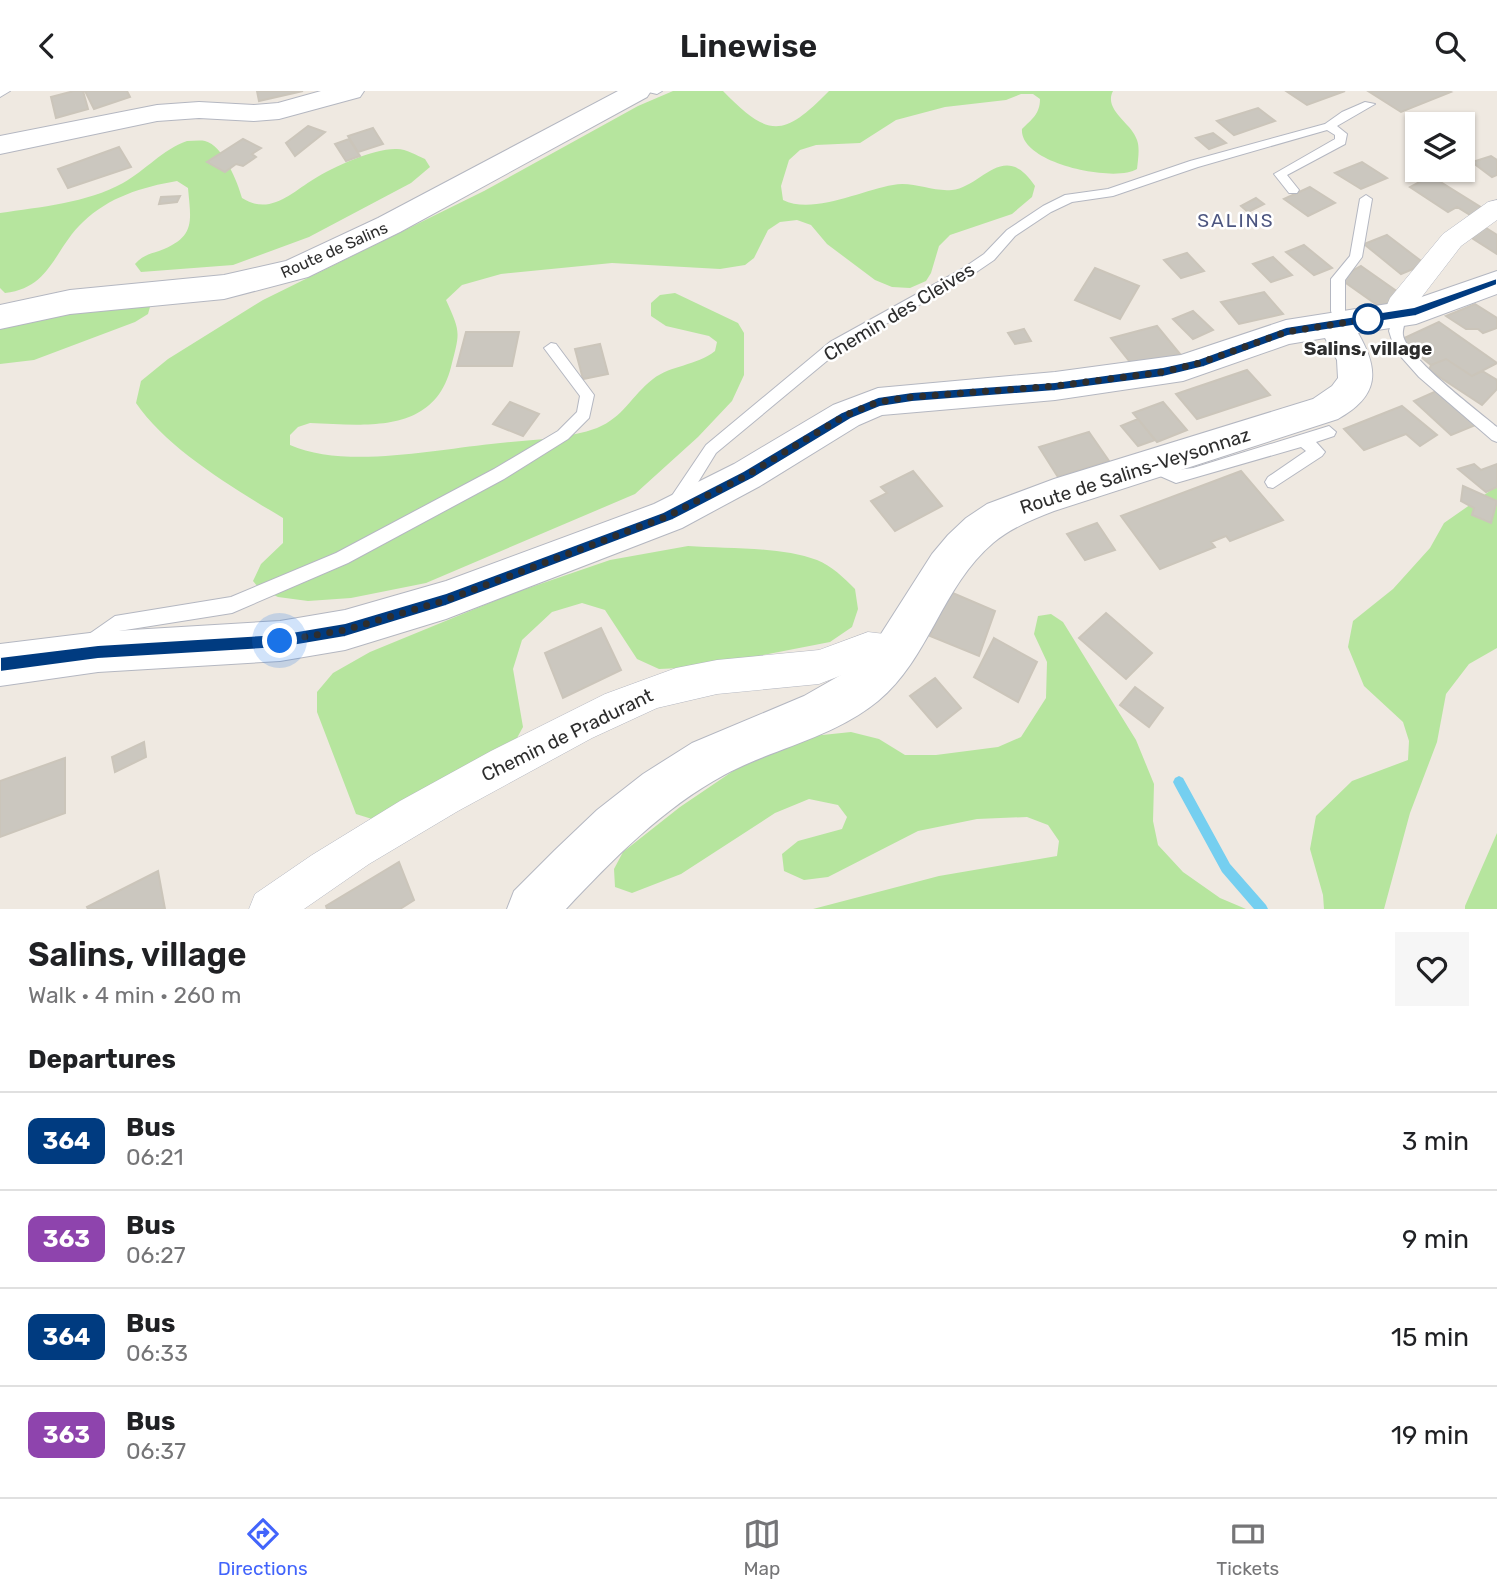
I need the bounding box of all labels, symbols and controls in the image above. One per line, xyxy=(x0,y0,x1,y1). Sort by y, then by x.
icon: back xyxy=(28,27,66,65)
text: Linewise xyxy=(680,27,817,65)
icon: search xyxy=(1431,27,1469,65)
map controls xyxy=(1405,112,1475,182)
button: layers xyxy=(1405,112,1475,182)
district label: SALINS xyxy=(1197,209,1275,232)
street label: Route de Salins xyxy=(278,218,390,282)
street label: Chemin des Cleives xyxy=(819,258,979,366)
marker: Salins, village xyxy=(1353,304,1383,334)
place label: Salins, village xyxy=(1304,337,1432,360)
street label: Route de Salins-Veysonnaz xyxy=(1017,423,1253,519)
your location xyxy=(262,623,297,658)
street label: Chemin de Pradurant xyxy=(477,683,657,787)
button: heart xyxy=(1395,932,1469,1006)
text: Salins, village xyxy=(28,935,246,974)
text: Walk · 4 min · 260 m xyxy=(28,981,242,1009)
text: Departures xyxy=(28,1044,176,1075)
text: Bus xyxy=(126,1112,175,1143)
text: 3 min xyxy=(1402,1126,1469,1157)
text: 364 xyxy=(43,1127,90,1155)
text: 06:21 xyxy=(126,1143,184,1171)
text: Bus xyxy=(126,1210,175,1241)
text: 9 min xyxy=(1402,1224,1469,1255)
text: 363 xyxy=(43,1225,90,1253)
text: 06:27 xyxy=(126,1241,186,1269)
text: Bus xyxy=(126,1308,175,1339)
text: 15 min xyxy=(1391,1322,1469,1353)
text: 364 xyxy=(43,1323,90,1351)
text: 06:33 xyxy=(126,1339,188,1367)
text: Bus xyxy=(126,1406,175,1437)
text: 19 min xyxy=(1391,1420,1469,1451)
text: 363 xyxy=(43,1421,90,1449)
text: 06:37 xyxy=(126,1437,186,1465)
tab: Directions xyxy=(218,1515,308,1580)
tab: Map xyxy=(743,1515,781,1580)
tab: Tickets xyxy=(1216,1515,1279,1580)

